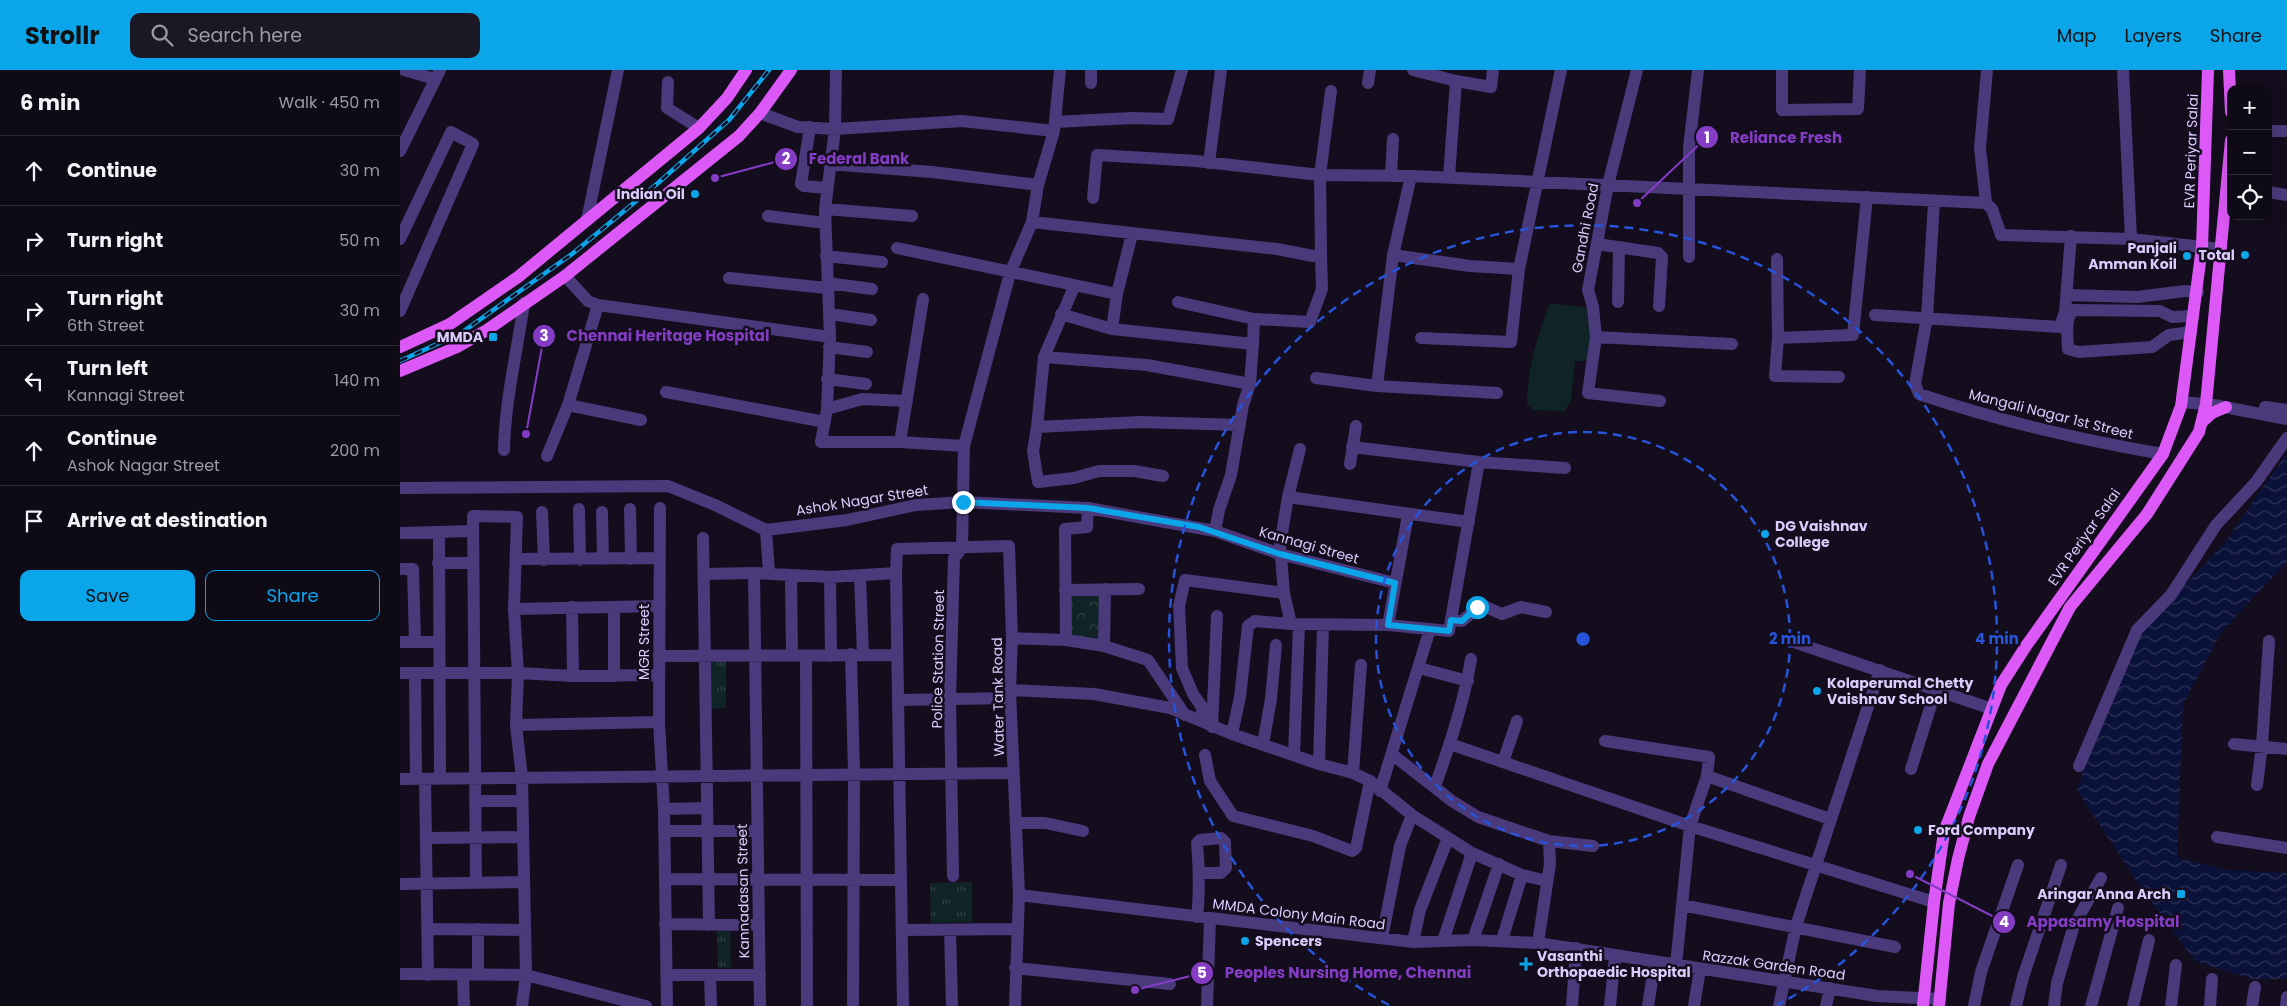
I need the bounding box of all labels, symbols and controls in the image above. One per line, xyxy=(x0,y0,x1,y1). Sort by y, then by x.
search box xyxy=(130,13,480,58)
text: Strollr xyxy=(25,19,100,52)
icon: search xyxy=(148,21,176,49)
text: Search here xyxy=(188,22,302,49)
text: Map xyxy=(2057,23,2097,48)
text: Layers xyxy=(2125,23,2182,48)
text: Share xyxy=(2210,23,2262,48)
map controls xyxy=(2227,85,2272,220)
button: + xyxy=(2227,85,2272,130)
text: 6 min xyxy=(20,88,80,117)
text: Walk · 450 m xyxy=(279,91,380,114)
street label: EVR Periyar Salai xyxy=(2179,93,2203,209)
callout: Reliance Fresh xyxy=(1695,122,1852,152)
text: 1 xyxy=(1704,127,1710,148)
text: Reliance Fresh xyxy=(1730,127,1842,148)
button: − xyxy=(2227,130,2272,175)
callout: Federal Bank xyxy=(774,144,919,174)
text: 2 xyxy=(782,148,791,169)
text: Federal Bank xyxy=(809,148,910,169)
icon: ahead xyxy=(20,157,48,185)
text: Continue xyxy=(67,157,157,184)
text: 30 m xyxy=(340,159,380,182)
button: locate xyxy=(2227,175,2272,220)
street label: Gandhi Road xyxy=(1566,181,1604,275)
place label: Indian Oil xyxy=(617,184,685,204)
marker: Indian Oil xyxy=(689,188,701,200)
icon: right xyxy=(20,227,48,255)
text: Turn right xyxy=(67,227,163,254)
text: 50 m xyxy=(339,229,380,252)
place label: Panjali Amman Koil xyxy=(2088,238,2177,274)
place label: Total xyxy=(2198,245,2235,265)
marker: Total xyxy=(2239,249,2251,261)
marker: Panjali Amman Koil xyxy=(2181,250,2193,262)
text: Turn right xyxy=(67,285,163,312)
icon: right xyxy=(20,297,48,325)
text: 30 m xyxy=(340,299,380,322)
text: 6th Street xyxy=(67,314,144,337)
callout: Chennai Heritage Hospital xyxy=(532,321,780,351)
text: 3 xyxy=(539,325,549,346)
text: Chennai Heritage Hospital xyxy=(567,325,769,346)
place label: MMDA xyxy=(437,327,484,347)
marker: MMDA xyxy=(487,331,499,343)
text: Turn left xyxy=(67,355,148,382)
icon: left xyxy=(20,367,48,395)
text: 140 m xyxy=(334,369,380,392)
text: Kannagi Street xyxy=(67,384,185,407)
street label: Mangali Nagar 1st Street xyxy=(1967,384,2135,444)
text: Continue xyxy=(67,425,157,452)
icon: ahead xyxy=(20,437,48,465)
text: 200 m xyxy=(330,439,380,462)
text: Ashok Nagar Street xyxy=(67,454,220,477)
street label: Ashok Nagar Street xyxy=(794,480,930,520)
street label: EVR Periyar Salai xyxy=(2043,484,2125,590)
route end xyxy=(952,491,975,514)
icon: arrive xyxy=(20,507,48,535)
text: Arrive at destination xyxy=(67,507,268,534)
place label: DG Vaishnav College xyxy=(1775,516,1868,552)
street label: Kannagi Street xyxy=(1257,521,1361,569)
marker: DG Vaishnav College xyxy=(1759,528,1771,540)
button: Save xyxy=(20,570,195,621)
button: Share xyxy=(205,570,380,621)
street label: Police Station Street xyxy=(927,589,949,729)
route start xyxy=(1466,596,1489,619)
street label: MGR Street xyxy=(634,604,654,680)
text: 2 min xyxy=(1769,628,1811,649)
text: 4 min xyxy=(1975,628,2019,649)
centre of rings xyxy=(1574,630,1592,648)
street label: Water Tank Road xyxy=(987,637,1009,757)
place label: Kolaperumal Chetty Vaishnav School xyxy=(1827,673,1973,709)
marker: Kolaperumal Chetty Vaishnav School xyxy=(1811,685,1823,697)
place label: Ford Company xyxy=(1928,820,2035,840)
street label: Kannadasan Street xyxy=(732,824,754,958)
marker: Ford Company xyxy=(1912,824,1924,836)
place label: Aringar Anna Arch xyxy=(2037,884,2171,904)
marker: Aringar Anna Arch xyxy=(2175,888,2187,900)
street label: MMDA Colony Main Road xyxy=(1211,893,1387,935)
callout: Appasamy Hospital xyxy=(1992,907,2190,937)
text: 4 xyxy=(1999,911,2009,932)
text: Appasamy Hospital xyxy=(2027,911,2179,932)
place label: Spencers xyxy=(1255,931,1322,951)
marker: Spencers xyxy=(1239,935,1251,947)
street label: Razzak Garden Road xyxy=(1701,945,1847,985)
place label: Vasanthi Orthopaedic Hospital xyxy=(1537,946,1691,982)
marker: Vasanthi Orthopaedic Hospital xyxy=(1519,957,1533,971)
callout: Peoples Nursing Home, Chennai xyxy=(1189,958,1481,988)
text: 5 xyxy=(1197,962,1207,983)
text: Peoples Nursing Home, Chennai xyxy=(1225,962,1471,983)

